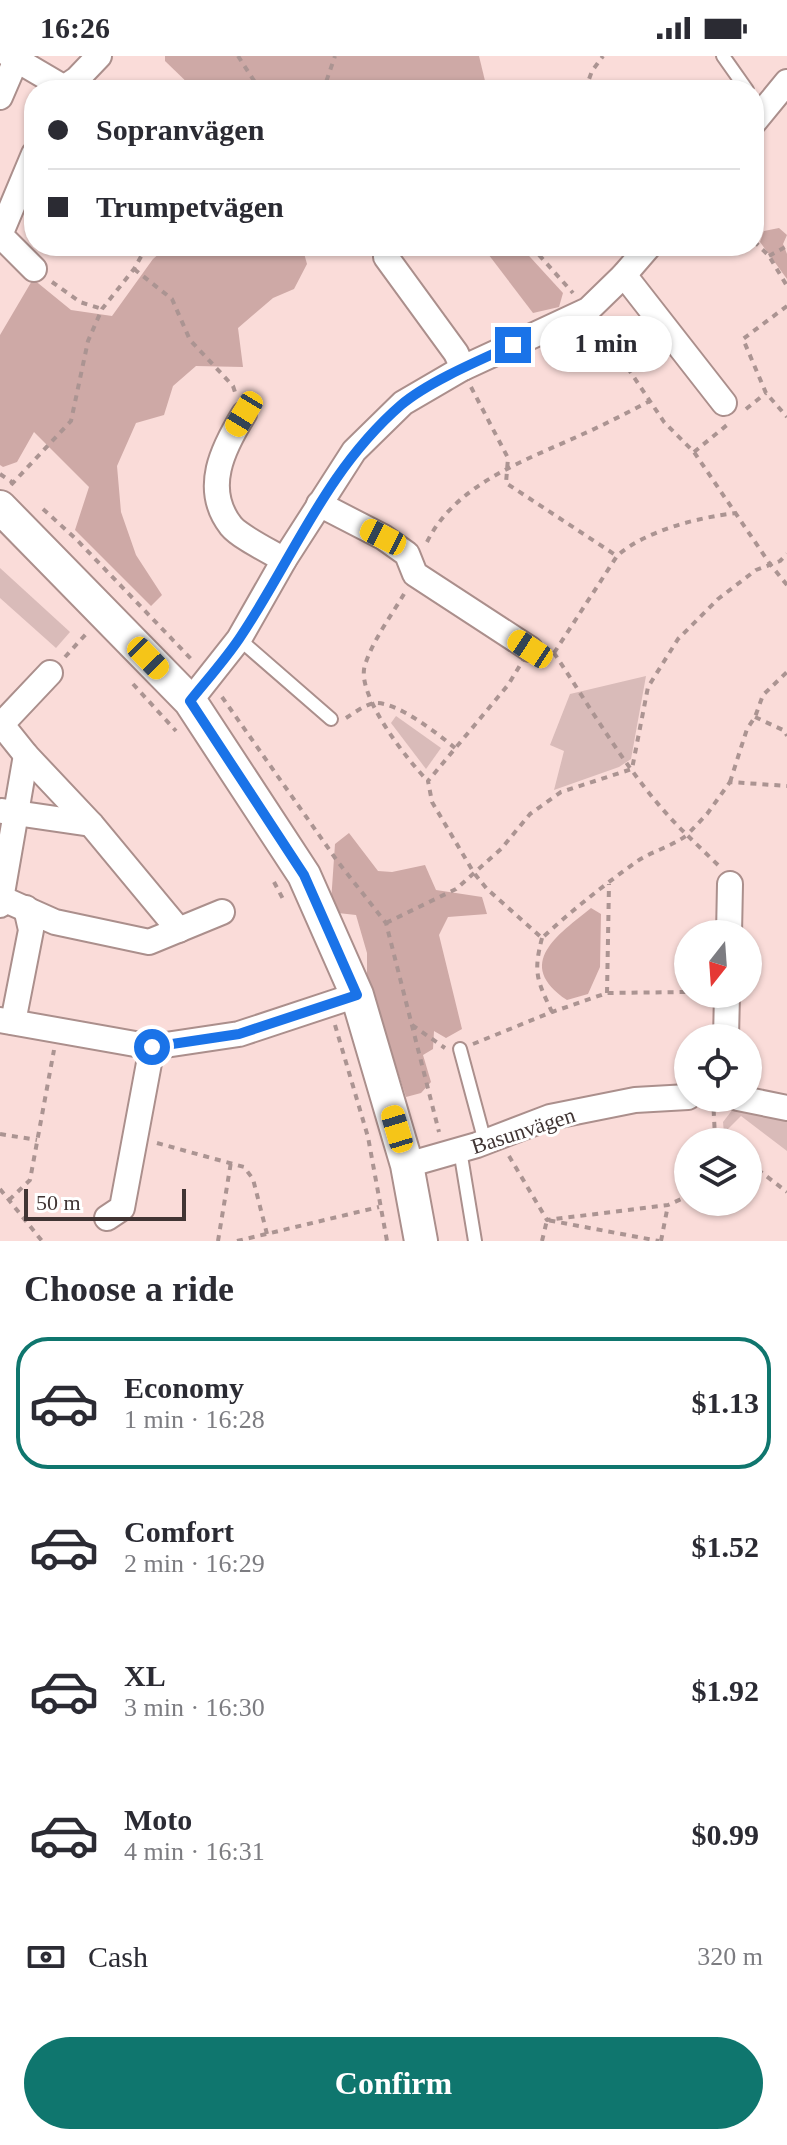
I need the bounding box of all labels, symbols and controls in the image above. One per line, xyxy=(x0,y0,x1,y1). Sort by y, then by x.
text: 16:26 xyxy=(40,11,110,44)
text: Sopranvägen xyxy=(96,113,264,146)
text: Trumpetvägen xyxy=(96,190,284,223)
callout: 1 min xyxy=(541,317,673,373)
route end xyxy=(495,327,531,363)
text: 1 min xyxy=(575,329,637,358)
car xyxy=(221,387,267,441)
car xyxy=(356,515,410,559)
car xyxy=(503,626,557,672)
car xyxy=(123,632,173,684)
north arrow xyxy=(674,920,762,1008)
map controls xyxy=(674,920,762,1216)
button: locate xyxy=(674,1024,762,1112)
route start xyxy=(134,1029,170,1065)
street label: Basunvägen xyxy=(468,1102,578,1159)
car xyxy=(379,1103,415,1155)
button: layers xyxy=(674,1128,762,1216)
scale bar xyxy=(24,1185,186,1221)
text: 50 m xyxy=(36,1190,81,1215)
text: Choose a ride xyxy=(24,1269,234,1309)
icon: car xyxy=(28,1367,100,1439)
text: Economy xyxy=(124,1371,244,1404)
text: $1.13 xyxy=(692,1386,759,1419)
text: 1 min · 16:28 xyxy=(124,1405,265,1434)
icon: car xyxy=(28,1511,100,1583)
text: Comfort xyxy=(124,1515,234,1548)
text: $1.52 xyxy=(692,1530,759,1563)
text: 2 min · 16:29 xyxy=(124,1549,265,1578)
icon: car xyxy=(28,1655,100,1727)
text: XL xyxy=(124,1659,166,1692)
text: $1.92 xyxy=(692,1674,759,1707)
text: 3 min · 16:30 xyxy=(124,1693,265,1722)
icon: car xyxy=(28,1799,100,1871)
text: Moto xyxy=(124,1803,192,1836)
text: $0.99 xyxy=(692,1818,759,1851)
text: 4 min · 16:31 xyxy=(124,1837,265,1866)
icon: cash xyxy=(24,1935,68,1979)
text: Cash xyxy=(88,1940,148,1973)
text: 320 m xyxy=(697,1942,763,1971)
button: Confirm xyxy=(24,2037,763,2129)

